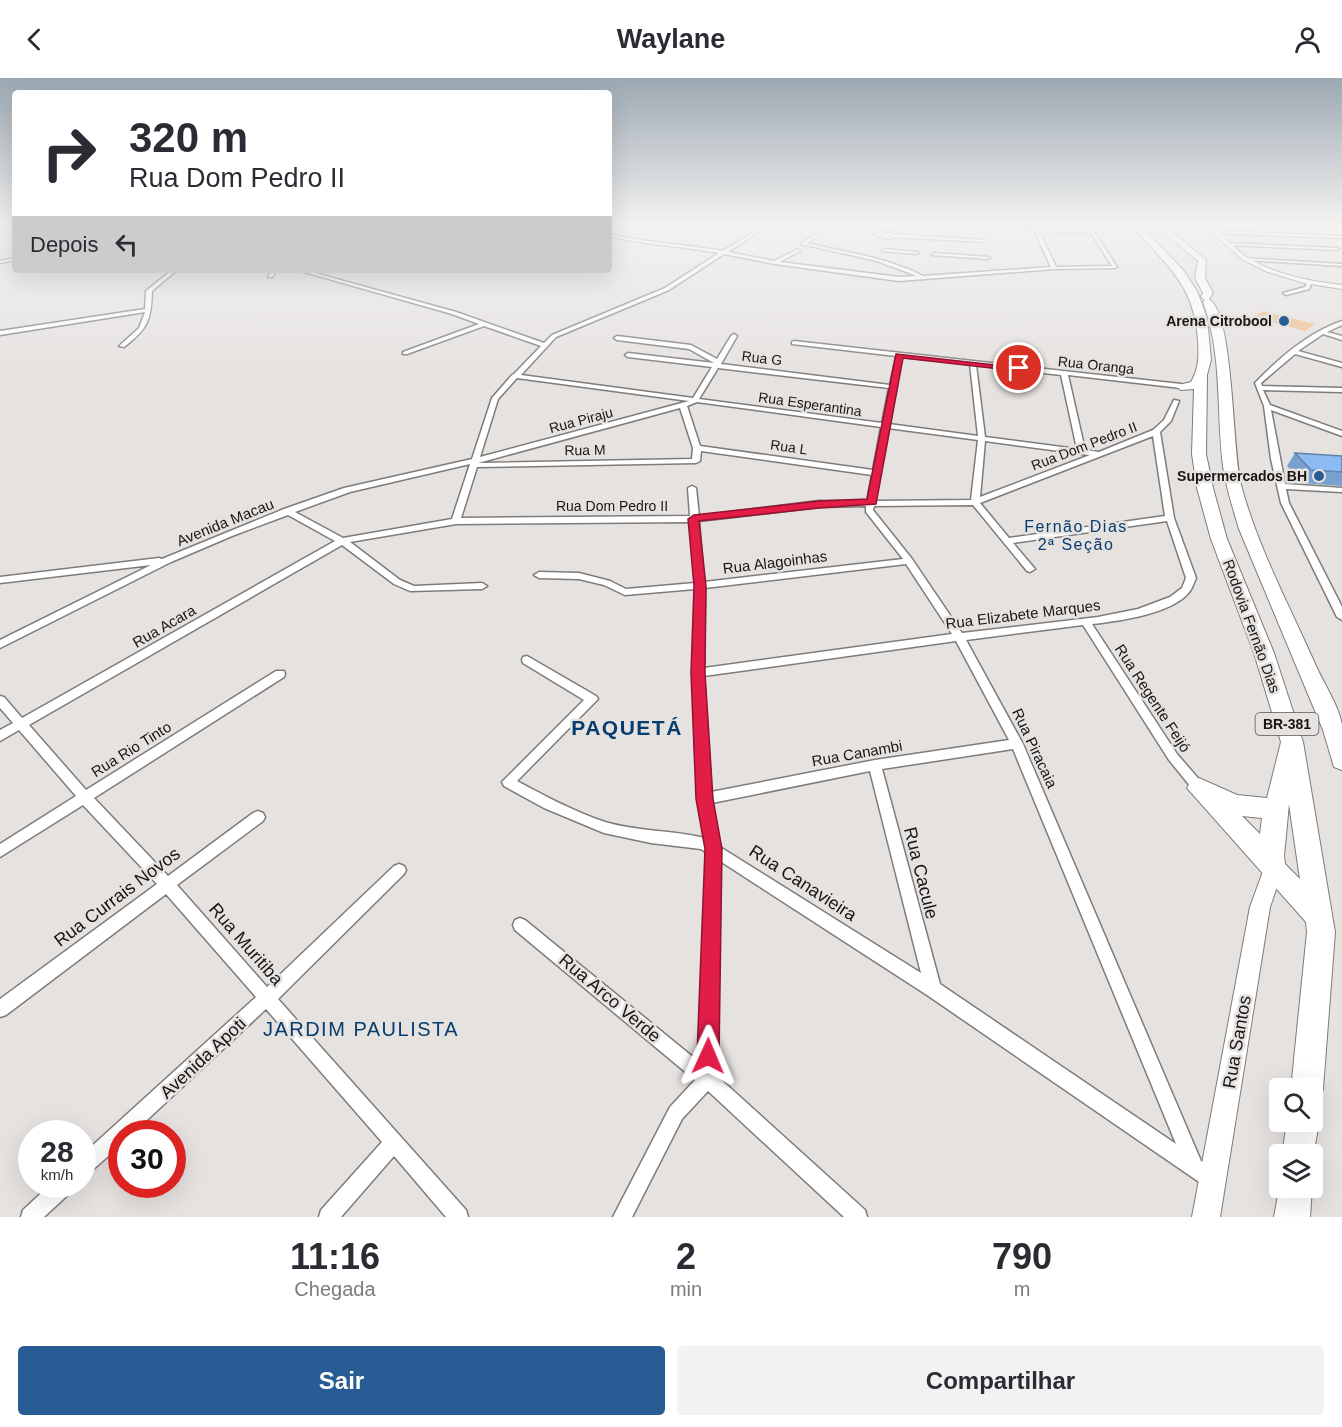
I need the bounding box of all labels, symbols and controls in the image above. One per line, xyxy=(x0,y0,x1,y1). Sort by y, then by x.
icon: back xyxy=(18,23,51,56)
icon: person xyxy=(1291,23,1324,56)
text: Waylane xyxy=(617,24,725,54)
icon: right xyxy=(30,114,108,192)
text: 320 m xyxy=(129,114,248,161)
text: Rua Dom Pedro II xyxy=(129,163,345,193)
icon: left xyxy=(110,228,143,261)
text: Depois xyxy=(30,232,98,257)
place label: Arena Citrobool xyxy=(1166,313,1272,329)
marker: Arena Citrobool xyxy=(1277,314,1291,328)
pin xyxy=(993,342,1044,393)
street label: Rua G xyxy=(741,348,783,368)
icon: arrive xyxy=(1002,351,1035,384)
street label: Rua Oranga xyxy=(1057,353,1135,377)
street label: Rua Esperantina xyxy=(757,389,863,419)
street label: Rua Piraju xyxy=(547,404,615,436)
street label: Rua Dom Pedro II xyxy=(1029,418,1139,474)
street label: Rua L xyxy=(769,436,809,458)
street label: Rua M xyxy=(564,442,606,458)
place label: Supermercados BH xyxy=(1177,468,1307,484)
marker: Supermercados BH xyxy=(1312,469,1326,483)
street label: Avenida Macau xyxy=(174,495,276,549)
street label: Rua Dom Pedro II xyxy=(556,498,668,514)
district label: Fernão Dias 2ª Seção xyxy=(1024,518,1128,553)
street label: Rua Alagoinhas xyxy=(722,547,828,577)
street label: Rodovia Fernão Dias xyxy=(1220,557,1284,695)
street label: Rua Elizabete Marques xyxy=(945,596,1101,632)
street label: Rua Acara xyxy=(129,601,199,651)
street label: Rua Regente Feijó xyxy=(1112,641,1194,755)
street label: Rua Piracaia xyxy=(1009,705,1061,791)
road number: BR-381 xyxy=(1256,713,1318,735)
district label: PAQUETÁ xyxy=(571,716,683,739)
street label: Rua Rio Tinto xyxy=(88,718,174,780)
street label: Rua Canambi xyxy=(810,737,904,769)
street label: Rua Cacule xyxy=(900,825,942,921)
street label: Rua Canavieira xyxy=(746,841,861,926)
street label: Rua Currais Novos xyxy=(50,843,184,951)
street label: Rua Muritiba xyxy=(205,899,288,990)
street label: Rua Arco Verde xyxy=(555,950,665,1046)
street label: Rua Santos xyxy=(1219,994,1255,1090)
street label: Avenida Apoti xyxy=(156,1013,250,1103)
district label: JARDIM PAULISTA xyxy=(263,1018,459,1040)
position arrow xyxy=(676,1024,740,1088)
map controls xyxy=(1269,1078,1323,1198)
button: search xyxy=(1269,1078,1323,1132)
speed limit sign: 30 xyxy=(108,1120,186,1198)
text: 28 xyxy=(40,1135,74,1168)
button: layers xyxy=(1269,1144,1323,1198)
text: km/h xyxy=(41,1166,73,1183)
text: 11:16 xyxy=(290,1236,380,1277)
text: 2 xyxy=(676,1236,696,1277)
text: 790 xyxy=(992,1236,1052,1277)
text: Chegada xyxy=(294,1278,376,1300)
text: min xyxy=(670,1278,702,1300)
text: m xyxy=(1014,1278,1030,1300)
button: Sair xyxy=(18,1346,665,1415)
button: Compartilhar xyxy=(677,1346,1324,1415)

